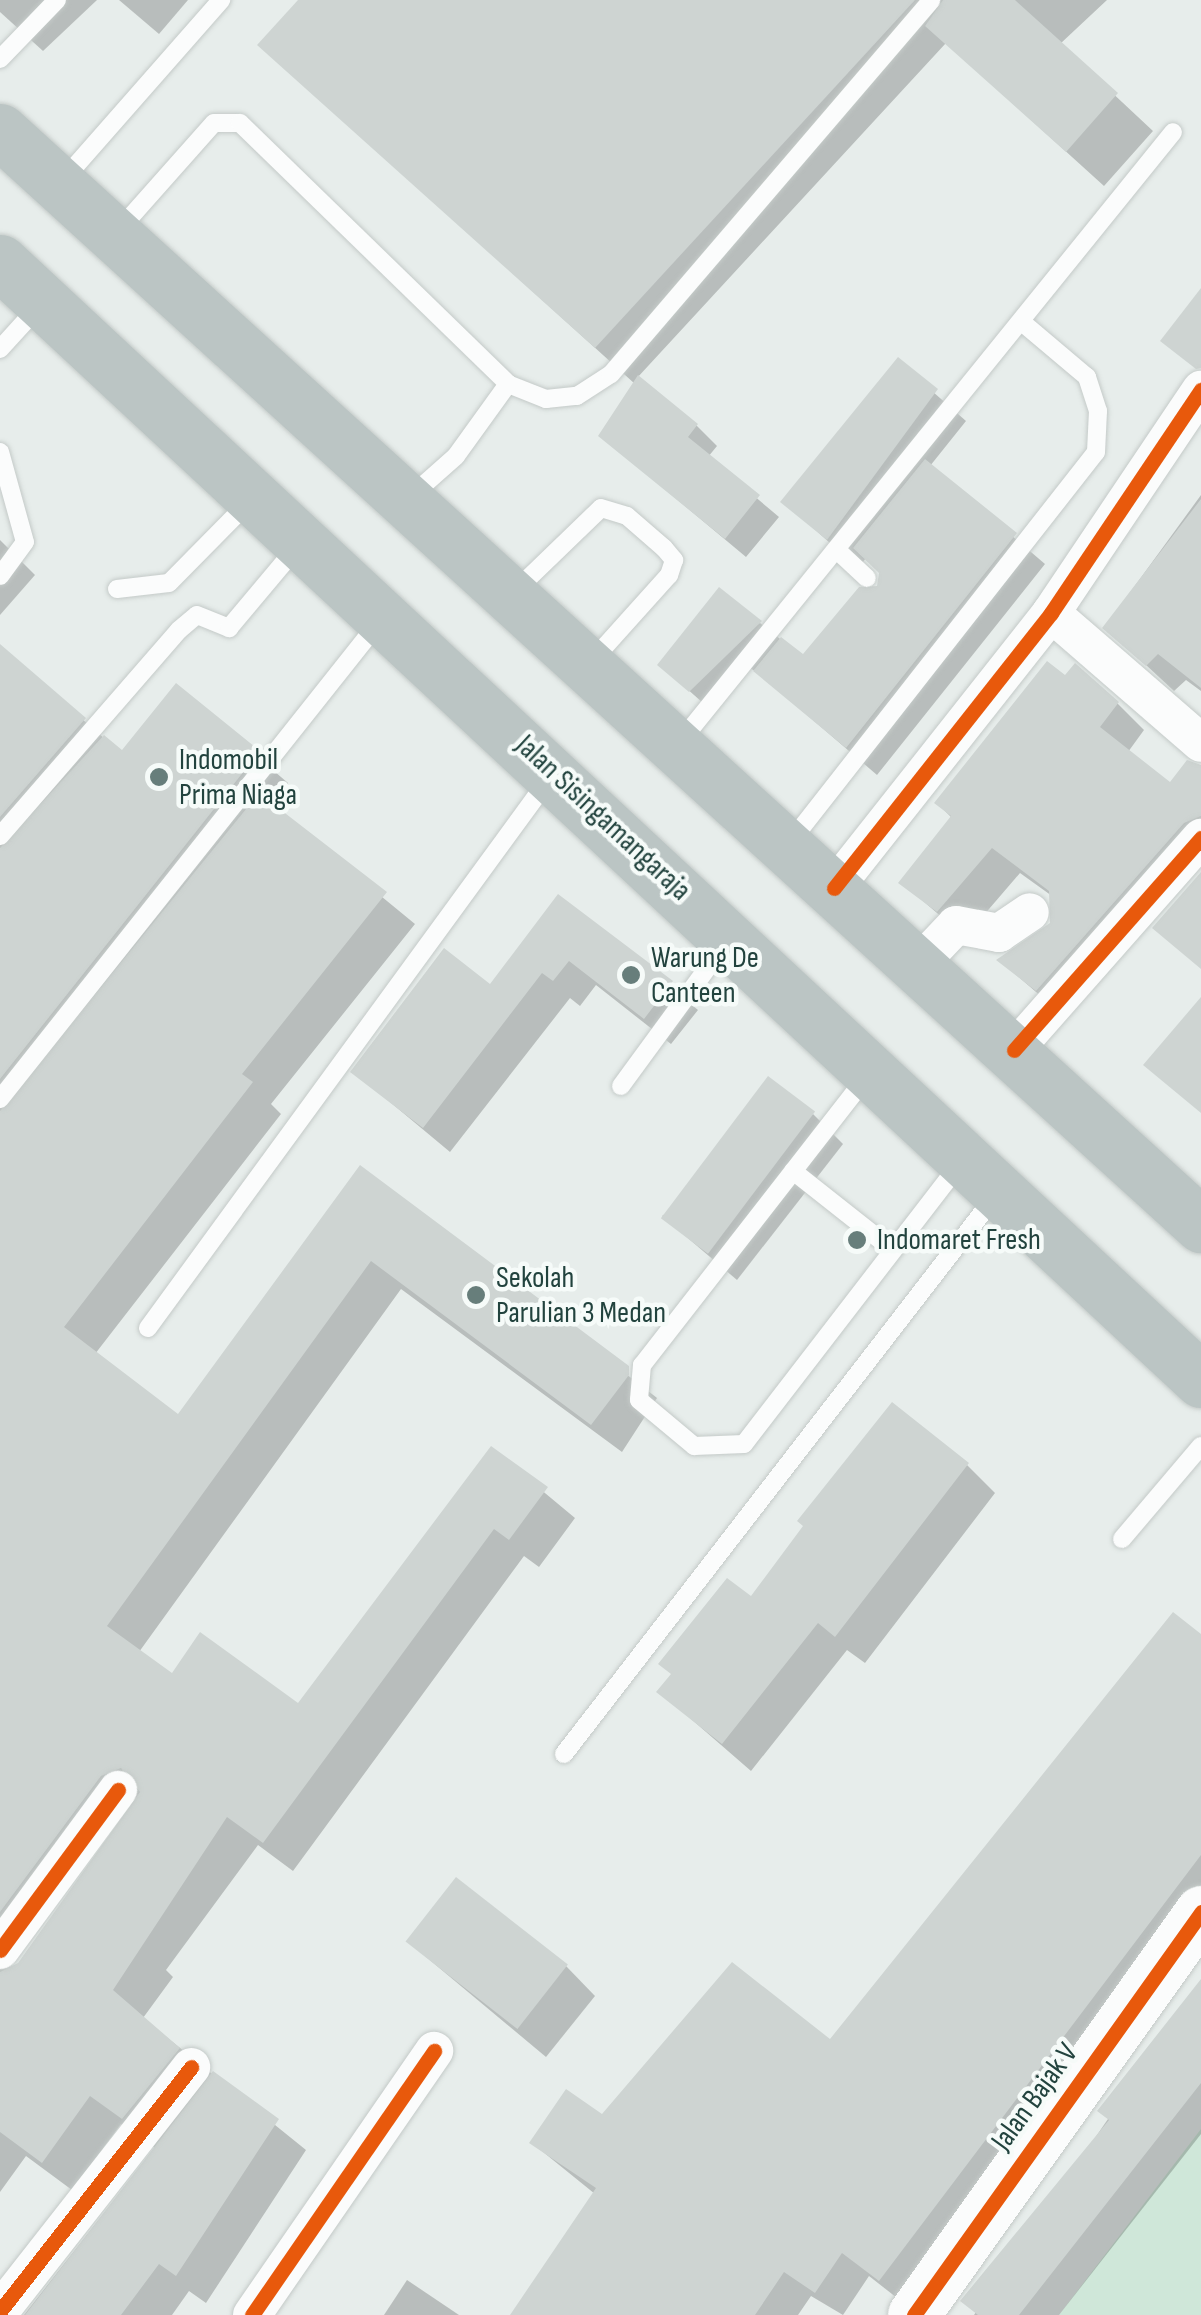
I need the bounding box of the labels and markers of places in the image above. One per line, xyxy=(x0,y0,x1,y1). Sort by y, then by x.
place label: Indomobil Prima Niaga xyxy=(179,742,297,812)
marker: Indomobil Prima Niaga xyxy=(148,766,170,788)
place label: Warung De Canteen xyxy=(651,940,759,1010)
marker: Warung De Canteen xyxy=(620,964,642,986)
place label: Indomaret Fresh xyxy=(877,1222,1041,1258)
marker: Indomaret Fresh xyxy=(846,1229,868,1251)
place label: Sekolah Parulian 3 Medan xyxy=(496,1260,666,1330)
marker: Sekolah Parulian 3 Medan xyxy=(465,1284,487,1306)

